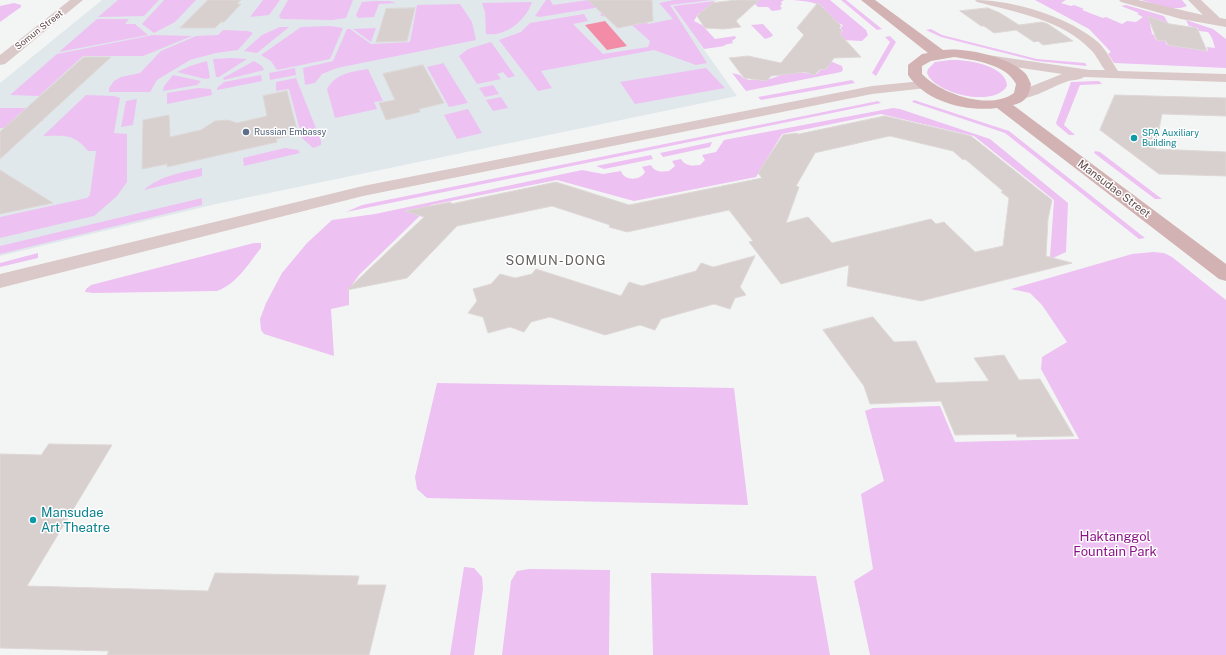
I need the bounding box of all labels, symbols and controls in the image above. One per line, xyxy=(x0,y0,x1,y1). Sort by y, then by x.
street label: Somun Street xyxy=(13,8,65,52)
marker: Russian Embassy xyxy=(241,127,251,137)
place label: Russian Embassy xyxy=(254,127,326,137)
place label: SPA Auxiliary Building xyxy=(1142,128,1199,149)
marker: SPA Auxiliary Building xyxy=(1129,133,1139,143)
street label: Mansudae Street xyxy=(1075,157,1153,221)
district label: SOMUN-DONG xyxy=(505,253,607,269)
place label: Mansudae Art Theatre xyxy=(41,505,110,536)
marker: Mansudae Art Theatre xyxy=(28,515,38,525)
park label: Haktanggol Fountain Park xyxy=(1073,529,1157,560)

